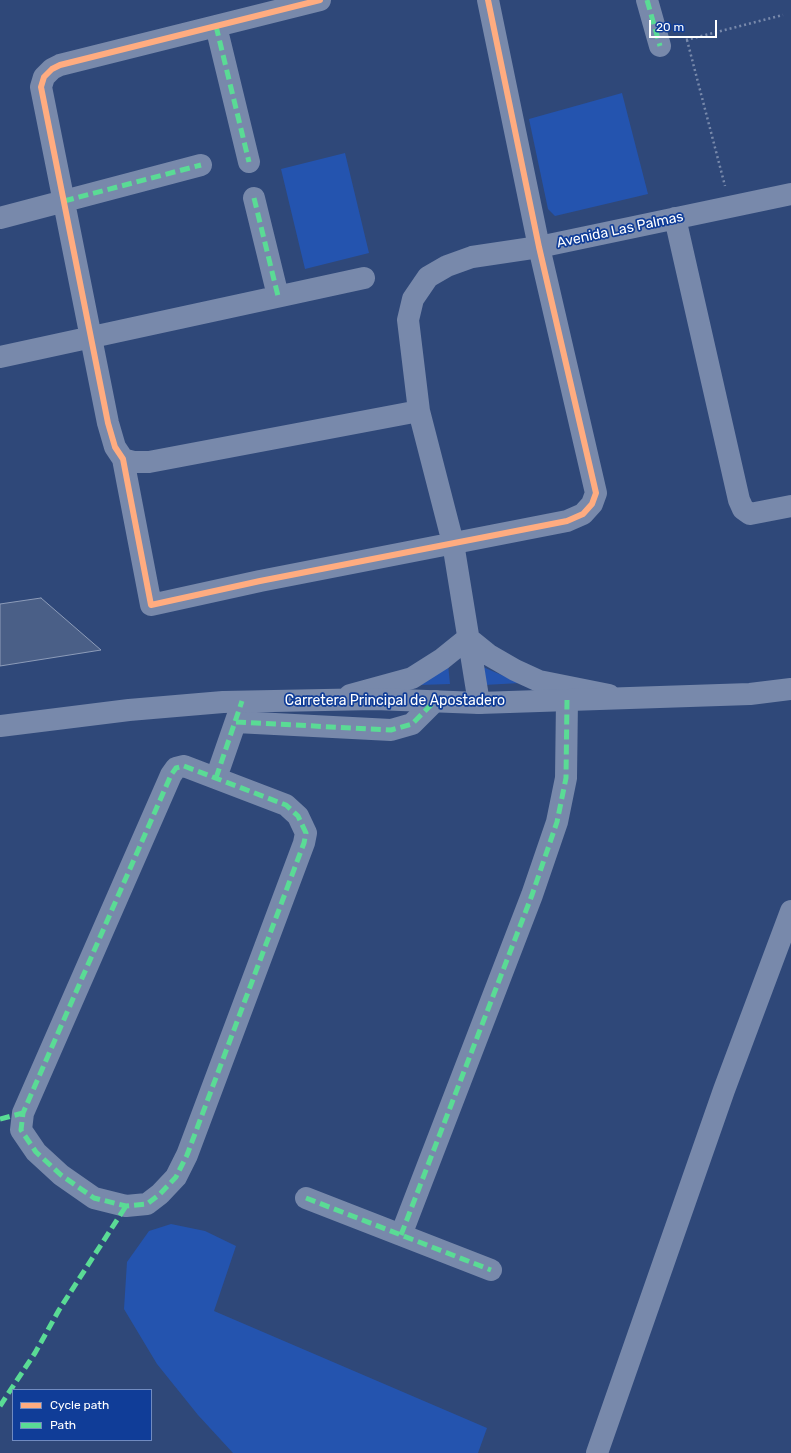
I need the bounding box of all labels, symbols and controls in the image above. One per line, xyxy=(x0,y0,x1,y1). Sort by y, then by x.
scale bar xyxy=(651,12,719,38)
text: 20 m xyxy=(656,20,684,34)
street label: Avenida Las Palmas xyxy=(555,208,685,252)
street label: Carretera Principal de Apostadero xyxy=(285,693,505,709)
legend xyxy=(12,1389,152,1441)
text: Cycle path xyxy=(50,1398,109,1412)
text: Path xyxy=(50,1418,76,1432)

